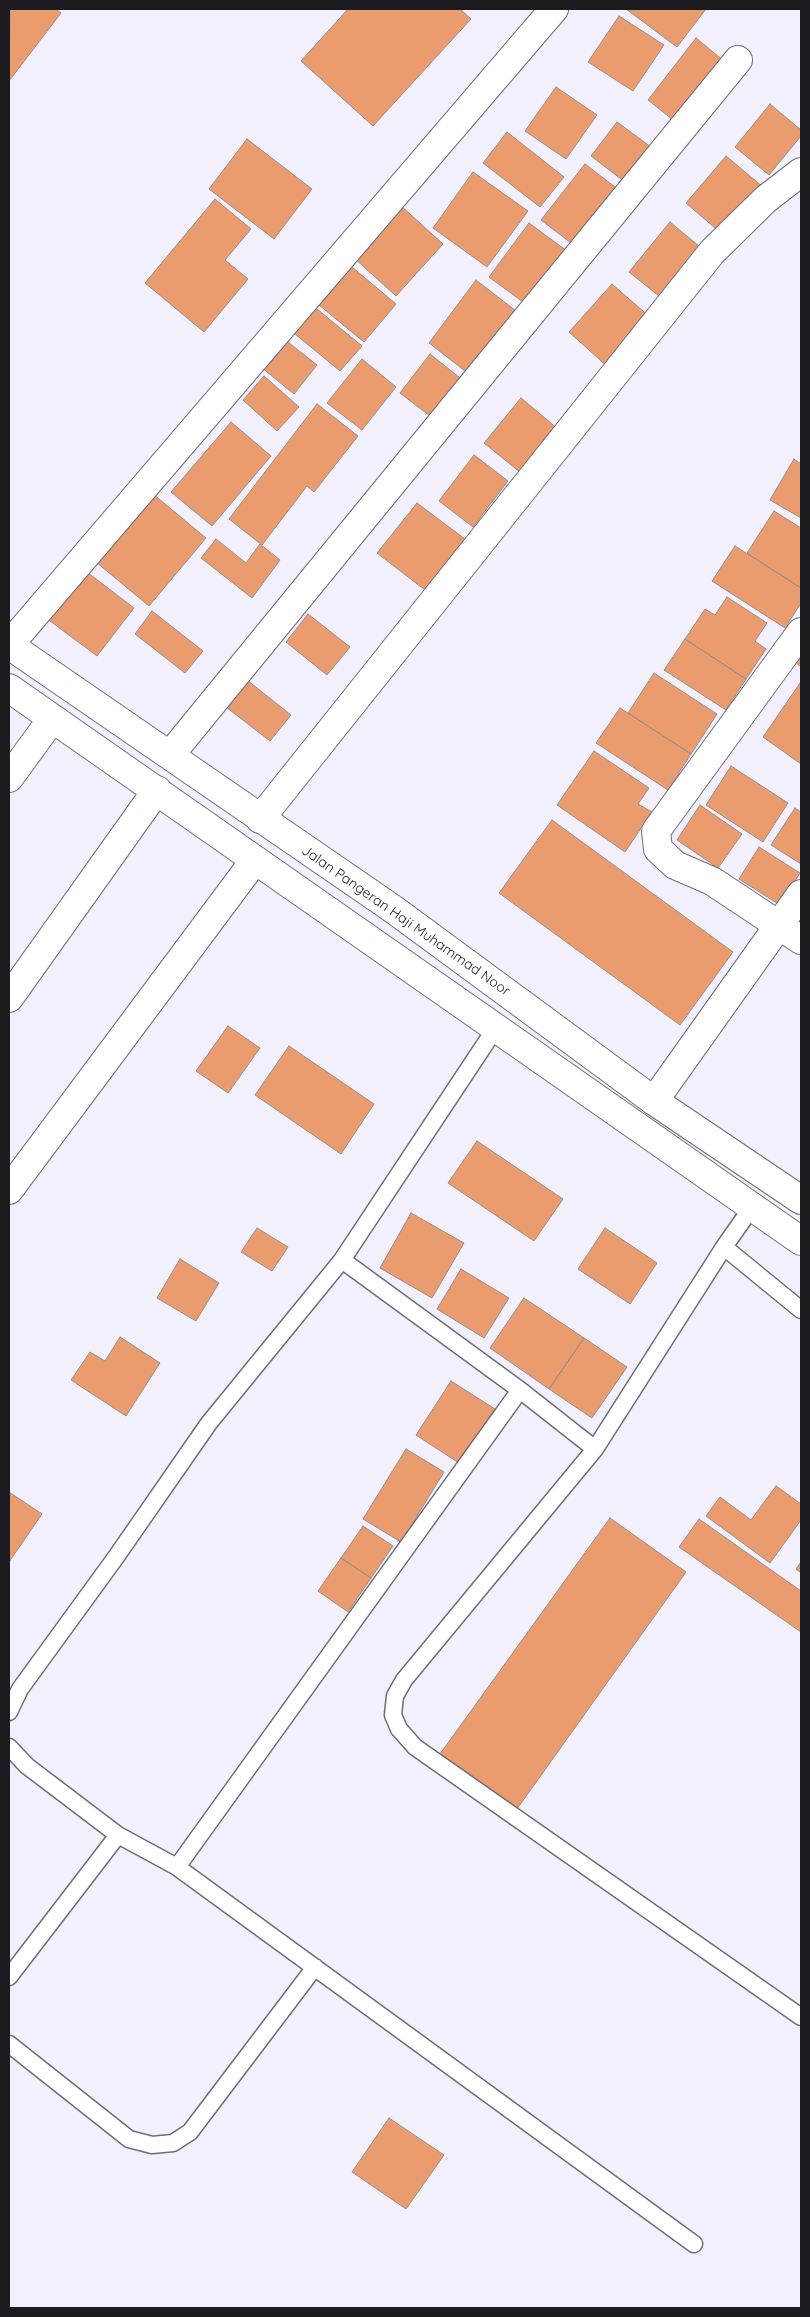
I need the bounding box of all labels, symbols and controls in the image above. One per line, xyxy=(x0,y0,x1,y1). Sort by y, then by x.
street label: Jalan Pangeran Haji Muhammad Noor xyxy=(298,842,514,1000)

